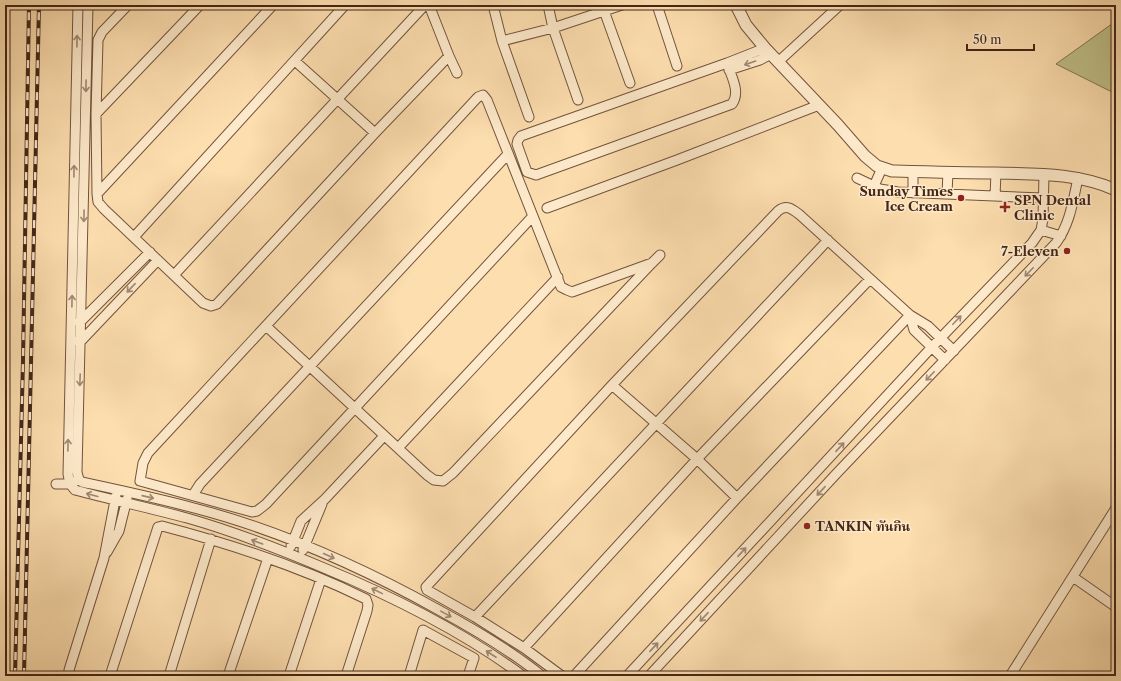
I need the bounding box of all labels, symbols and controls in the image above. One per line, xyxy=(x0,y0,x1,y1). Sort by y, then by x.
scale bar xyxy=(967,26,1034,52)
text: 50 m xyxy=(973,32,1002,47)
one-way arrow xyxy=(73,35,81,48)
one-way arrow xyxy=(745,60,757,68)
one-way arrow xyxy=(82,79,90,92)
one-way arrow xyxy=(70,165,78,178)
place label: Sunday Times Ice Cream xyxy=(860,183,953,214)
place label: SPN Dental Clinic xyxy=(1014,192,1091,223)
marker: Sunday Times Ice Cream xyxy=(956,193,966,203)
marker: SPN Dental Clinic xyxy=(999,201,1011,213)
one-way arrow xyxy=(80,209,87,222)
place label: 7-Eleven xyxy=(1001,243,1059,259)
marker: 7-Eleven xyxy=(1062,246,1072,256)
one-way arrow xyxy=(1024,267,1034,277)
one-way arrow xyxy=(126,283,136,293)
one-way arrow xyxy=(68,295,75,308)
one-way arrow xyxy=(952,316,961,326)
one-way arrow xyxy=(925,371,934,381)
one-way arrow xyxy=(76,373,84,386)
one-way arrow xyxy=(65,439,72,452)
one-way arrow xyxy=(836,441,845,452)
one-way arrow xyxy=(816,485,825,496)
one-way arrow xyxy=(86,491,99,498)
one-way arrow xyxy=(141,494,154,501)
place label: TANKIN ทันกิน xyxy=(815,518,911,534)
marker: TANKIN ทันกิน xyxy=(802,521,812,531)
one-way arrow xyxy=(252,537,264,545)
one-way arrow xyxy=(738,547,747,557)
one-way arrow xyxy=(323,553,335,560)
one-way arrow xyxy=(372,587,384,594)
one-way arrow xyxy=(440,610,452,618)
one-way arrow xyxy=(699,612,709,622)
one-way arrow xyxy=(649,643,658,653)
one-way arrow xyxy=(486,650,497,658)

